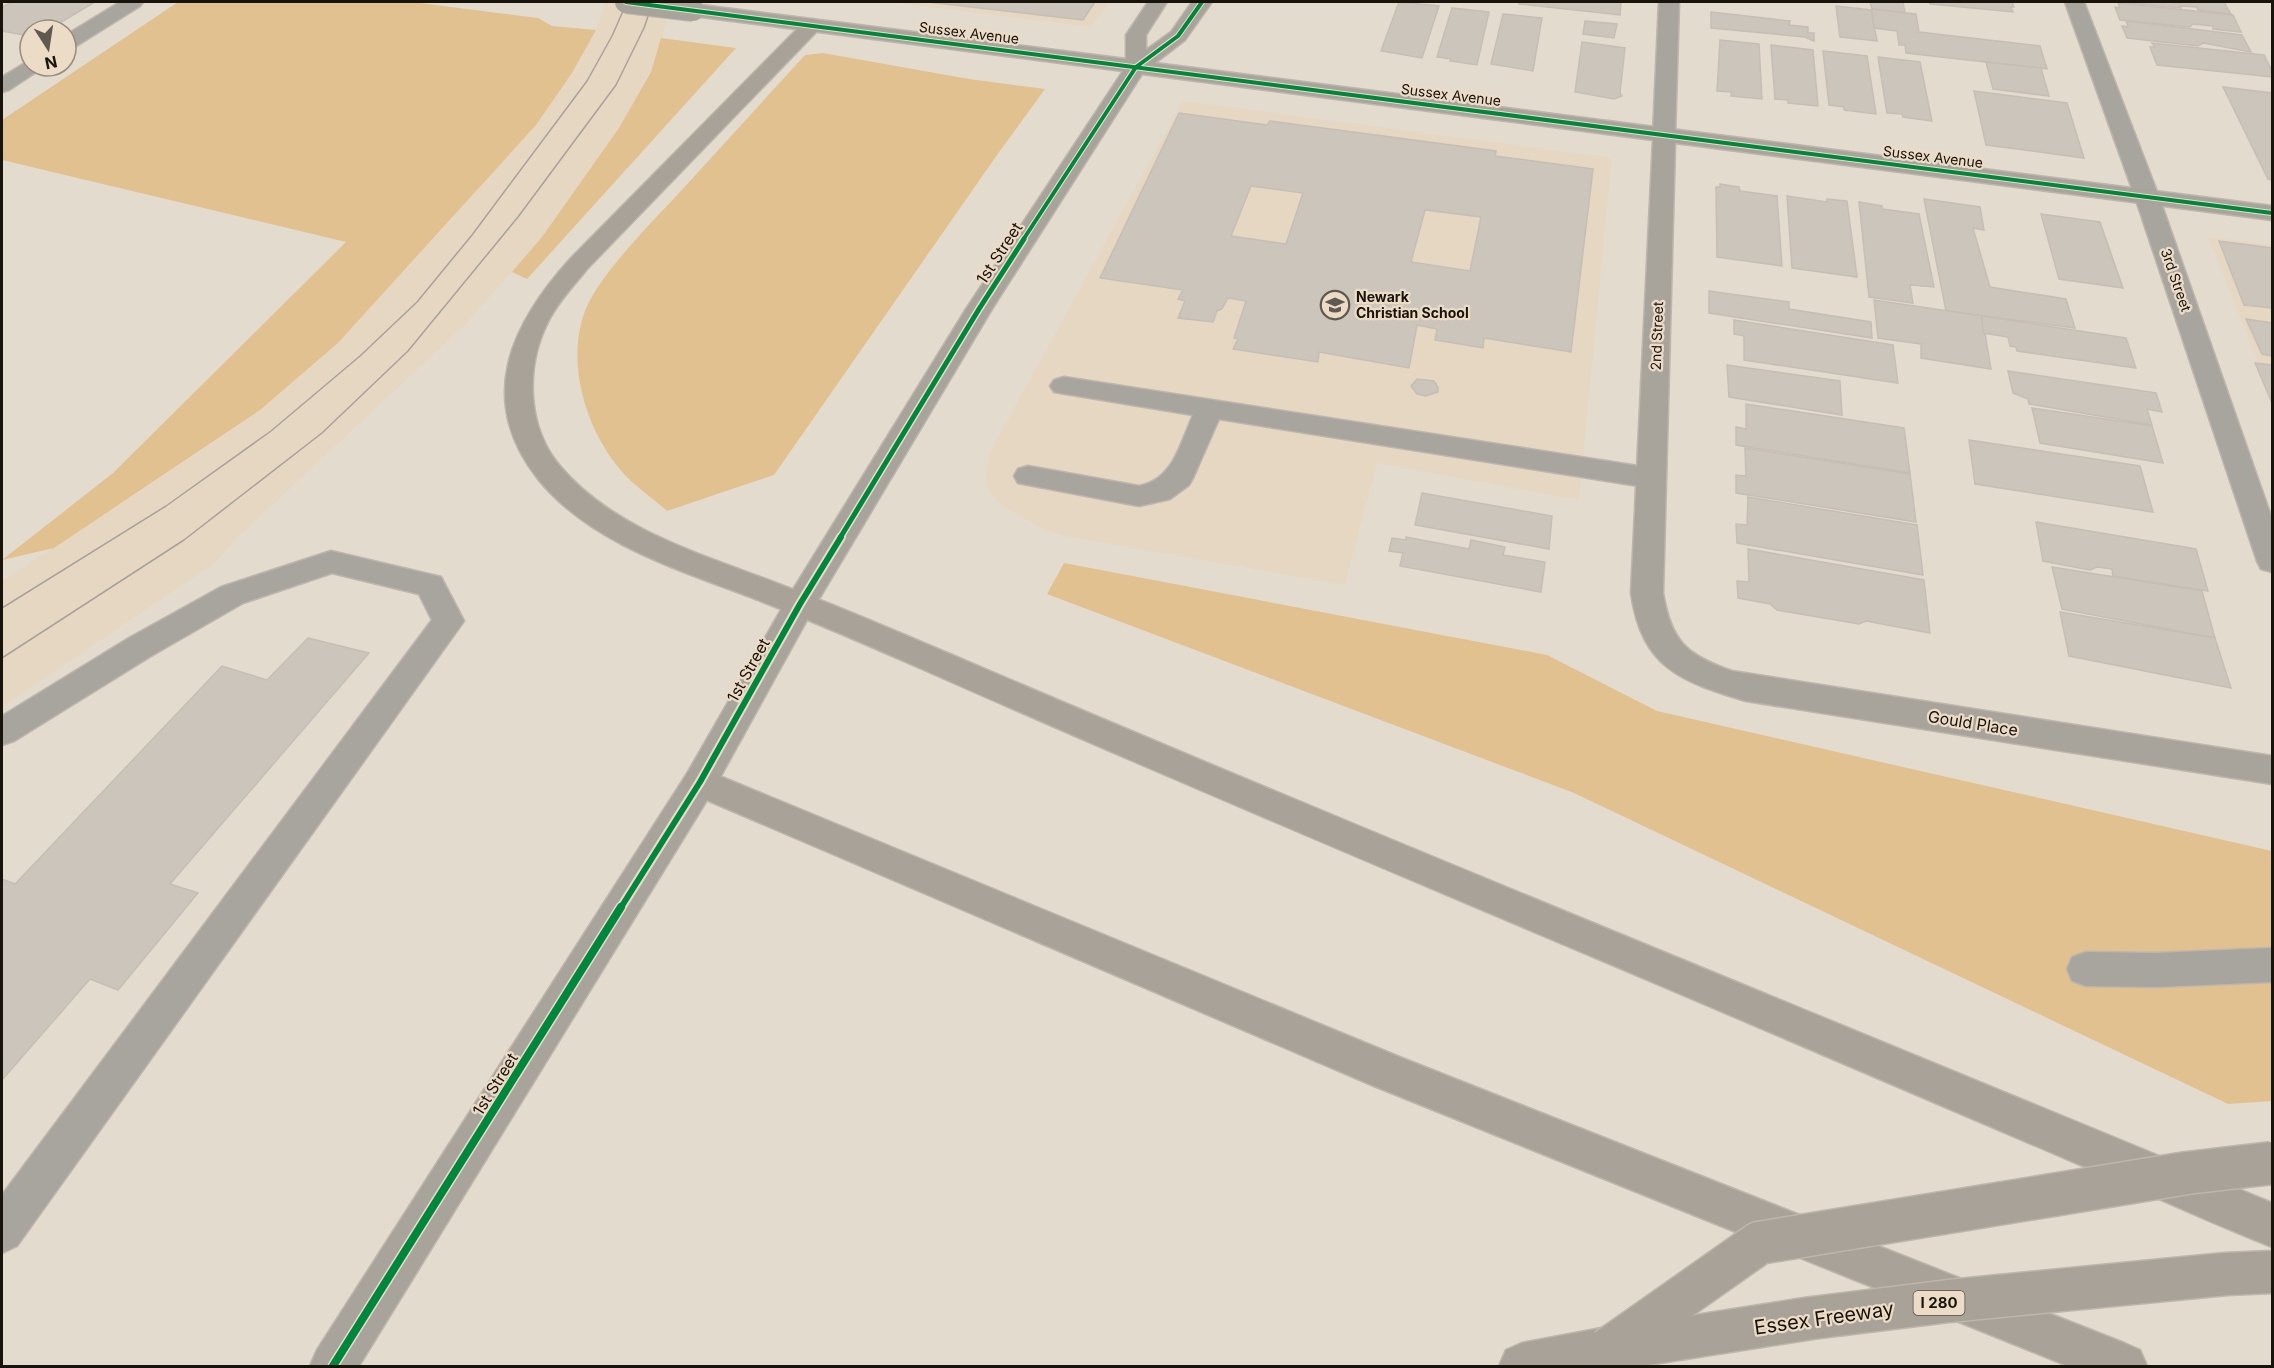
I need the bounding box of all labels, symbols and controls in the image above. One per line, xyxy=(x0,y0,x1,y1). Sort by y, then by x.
north arrow xyxy=(18,18,78,78)
street label: Sussex Avenue xyxy=(918,18,1020,47)
text: N xyxy=(43,52,59,74)
street label: Sussex Avenue xyxy=(1400,80,1502,109)
street label: Sussex Avenue xyxy=(1882,142,1984,171)
street label: 1st Street xyxy=(972,218,1026,288)
street label: 3rd Street xyxy=(2158,246,2195,314)
place label: Newark Christian School xyxy=(1356,288,1469,321)
school or university icon: Newark Christian School xyxy=(1319,289,1351,321)
street label: 2nd Street xyxy=(1647,301,1666,371)
street label: 1st Street xyxy=(722,635,774,705)
street label: Gould Place xyxy=(1927,706,2019,740)
street label: 1st Street xyxy=(468,1049,522,1119)
road number: I 280 xyxy=(1914,1291,1964,1315)
street label: Essex Freeway xyxy=(1753,1296,1895,1340)

